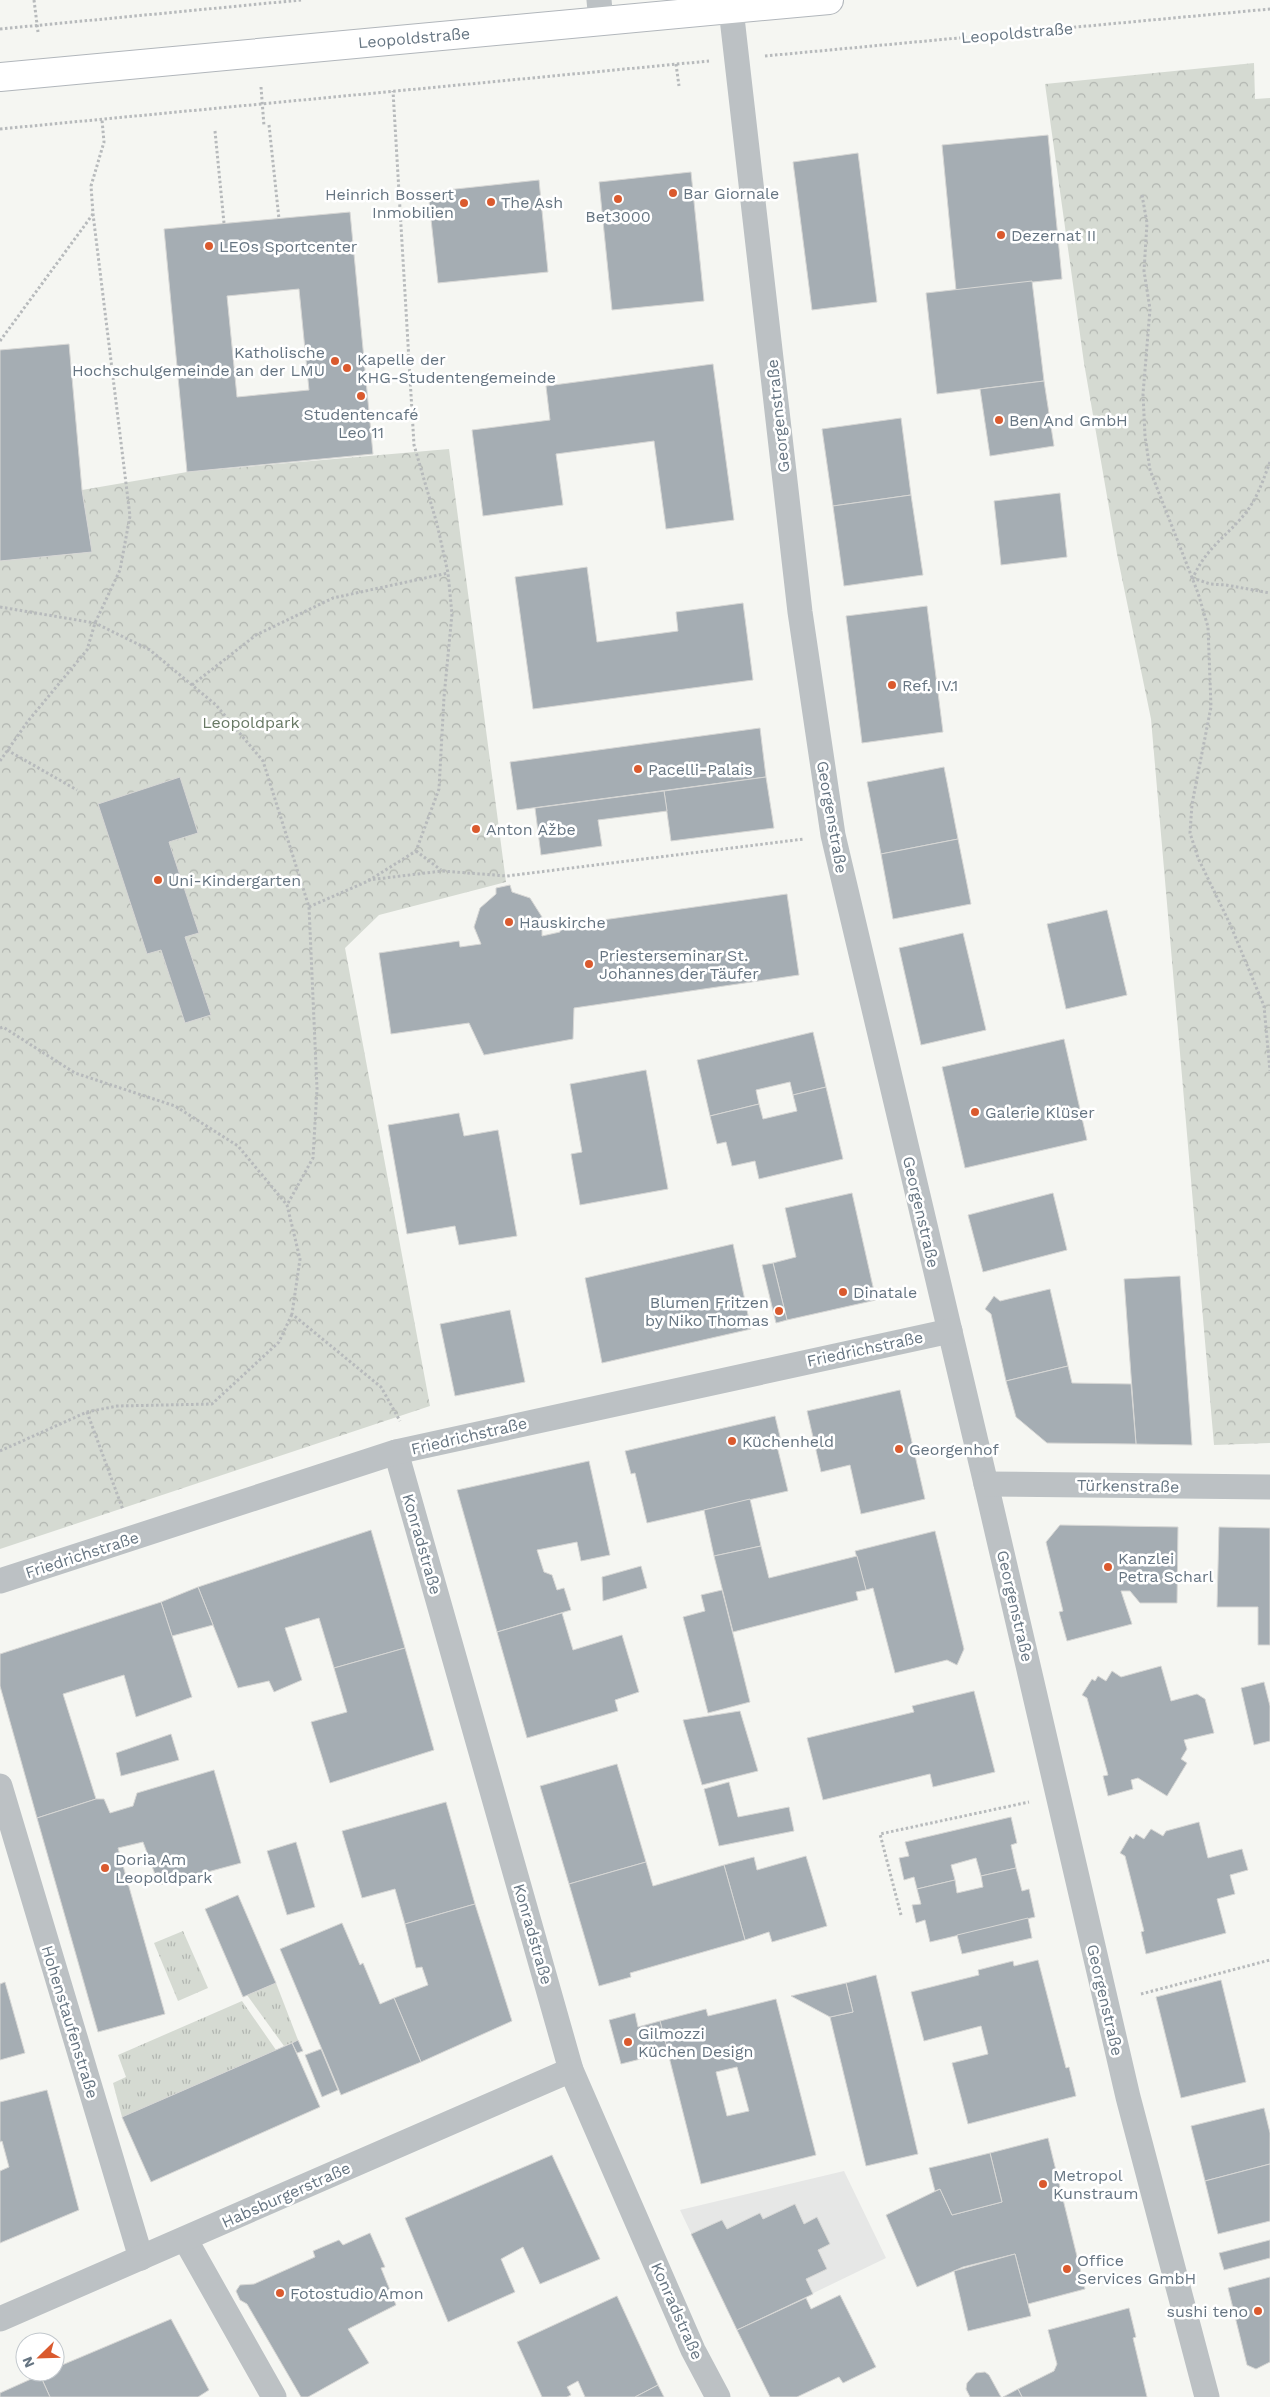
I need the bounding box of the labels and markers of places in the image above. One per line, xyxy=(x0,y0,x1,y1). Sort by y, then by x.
place label: Bar Giornale xyxy=(683,184,779,203)
place label: Heinrich Bossert Inmobilien xyxy=(325,185,454,222)
marker: Bar Giornale xyxy=(667,187,679,199)
place label: The Ash xyxy=(501,193,563,212)
marker: Bet3000 xyxy=(612,193,624,205)
marker: The Ash xyxy=(485,196,497,208)
marker: Heinrich Bossert Inmobilien xyxy=(458,197,470,209)
place label: Bet3000 xyxy=(585,207,651,226)
place label: Dezernat II xyxy=(1011,226,1096,245)
marker: Dezernat II xyxy=(995,229,1007,241)
place label: LEOs Sportcenter xyxy=(219,237,358,256)
marker: LEOs Sportcenter xyxy=(203,240,215,252)
place label: Katholische Hochschulgemeinde an der LMU xyxy=(72,343,325,380)
place label: Kapelle der KHG-Studentengemeinde xyxy=(357,350,556,387)
marker: Katholische Hochschulgemeinde an der LMU xyxy=(329,355,341,367)
marker: Kapelle der KHG-Studentengemeinde xyxy=(341,362,353,374)
marker: Studentencafé Leo 11 xyxy=(355,390,367,402)
place label: Studentencafé Leo 11 xyxy=(304,405,418,442)
place label: Ben And GmbH xyxy=(1009,411,1128,430)
marker: Ben And GmbH xyxy=(993,414,1005,426)
place label: Ref. IV.1 xyxy=(902,676,958,695)
marker: Ref. IV.1 xyxy=(886,679,898,691)
place label: Pacelli-Palais xyxy=(648,760,753,779)
marker: Pacelli-Palais xyxy=(632,763,644,775)
place label: Anton Ažbe xyxy=(486,820,576,839)
marker: Anton Ažbe xyxy=(470,823,482,835)
place label: Uni-Kindergarten xyxy=(168,871,301,890)
marker: Uni-Kindergarten xyxy=(152,874,164,886)
place label: Hauskirche xyxy=(519,913,606,932)
marker: Hauskirche xyxy=(503,916,515,928)
place label: Priesterseminar St. Johannes der Täufer xyxy=(599,946,759,983)
marker: Priesterseminar St. Johannes der Täufer xyxy=(583,958,595,970)
place label: Galerie Klüser xyxy=(985,1103,1095,1122)
marker: Galerie Klüser xyxy=(969,1106,981,1118)
place label: Dinatale xyxy=(853,1283,917,1302)
marker: Dinatale xyxy=(837,1286,849,1298)
place label: Blumen Fritzen by Niko Thomas xyxy=(645,1293,769,1330)
marker: Blumen Fritzen by Niko Thomas xyxy=(773,1305,785,1317)
place label: Küchenheld xyxy=(742,1432,834,1451)
marker: Küchenheld xyxy=(726,1435,738,1447)
place label: Georgenhof xyxy=(909,1440,1000,1459)
marker: Georgenhof xyxy=(893,1443,905,1455)
place label: Kanzlei Petra Scharl xyxy=(1118,1549,1213,1586)
marker: Kanzlei Petra Scharl xyxy=(1102,1561,1114,1573)
place label: Doria Am Leopoldpark xyxy=(115,1850,212,1887)
marker: Doria Am Leopoldpark xyxy=(99,1862,111,1874)
place label: Gilmozzi Küchen Design xyxy=(638,2024,753,2061)
marker: Gilmozzi Küchen Design xyxy=(622,2036,634,2048)
place label: Metropol Kunstraum xyxy=(1053,2166,1139,2203)
marker: Metropol Kunstraum xyxy=(1037,2178,1049,2190)
place label: Office Services GmbH xyxy=(1077,2251,1196,2288)
marker: Office Services GmbH xyxy=(1061,2263,1073,2275)
place label: Fotostudio Amon xyxy=(290,2284,424,2303)
marker: Fotostudio Amon xyxy=(274,2287,286,2299)
place label: sushi teno xyxy=(1167,2302,1248,2321)
marker: sushi teno xyxy=(1252,2305,1264,2317)

